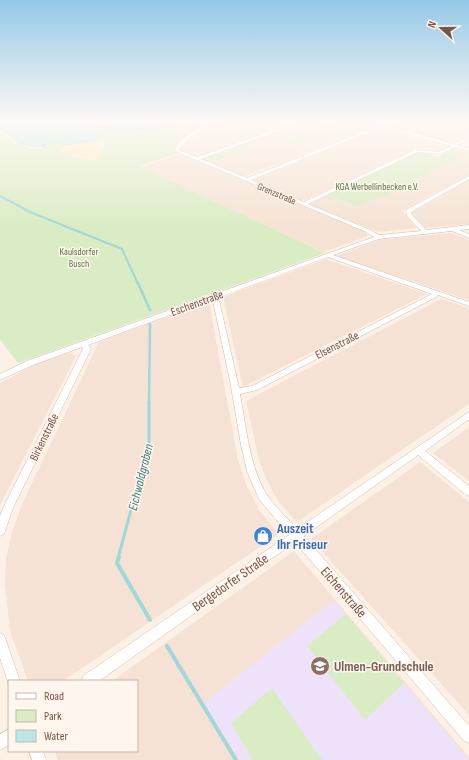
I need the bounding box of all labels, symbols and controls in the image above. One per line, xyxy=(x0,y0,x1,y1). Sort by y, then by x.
north arrow xyxy=(421,8,461,48)
text: N xyxy=(425,19,439,30)
street label: Grenzstraße xyxy=(255,180,298,207)
park label: KGA Werbellinbecken e.V. xyxy=(335,181,419,193)
park label: Kaulsdorfer Busch xyxy=(60,246,99,270)
street label: Eschenstraße xyxy=(169,287,226,320)
street label: Elsenstraße xyxy=(313,328,362,363)
street label: Birkenstraße xyxy=(27,411,62,463)
water label: Eichwaldgraben xyxy=(125,442,157,512)
place label: Auszeit Ihr Friseur xyxy=(276,520,328,553)
shop icon: Auszeit Ihr Friseur xyxy=(252,525,274,547)
street label: Bergedorfer Straße xyxy=(189,550,272,615)
street label: Eichenstraße xyxy=(317,564,370,621)
school or university icon: Ulmen-Grundschule xyxy=(309,655,331,677)
place label: Ulmen-Grundschule xyxy=(334,658,434,675)
legend xyxy=(8,680,138,752)
text: Road xyxy=(44,689,64,704)
text: Park xyxy=(44,709,62,724)
text: Water xyxy=(44,729,68,744)

